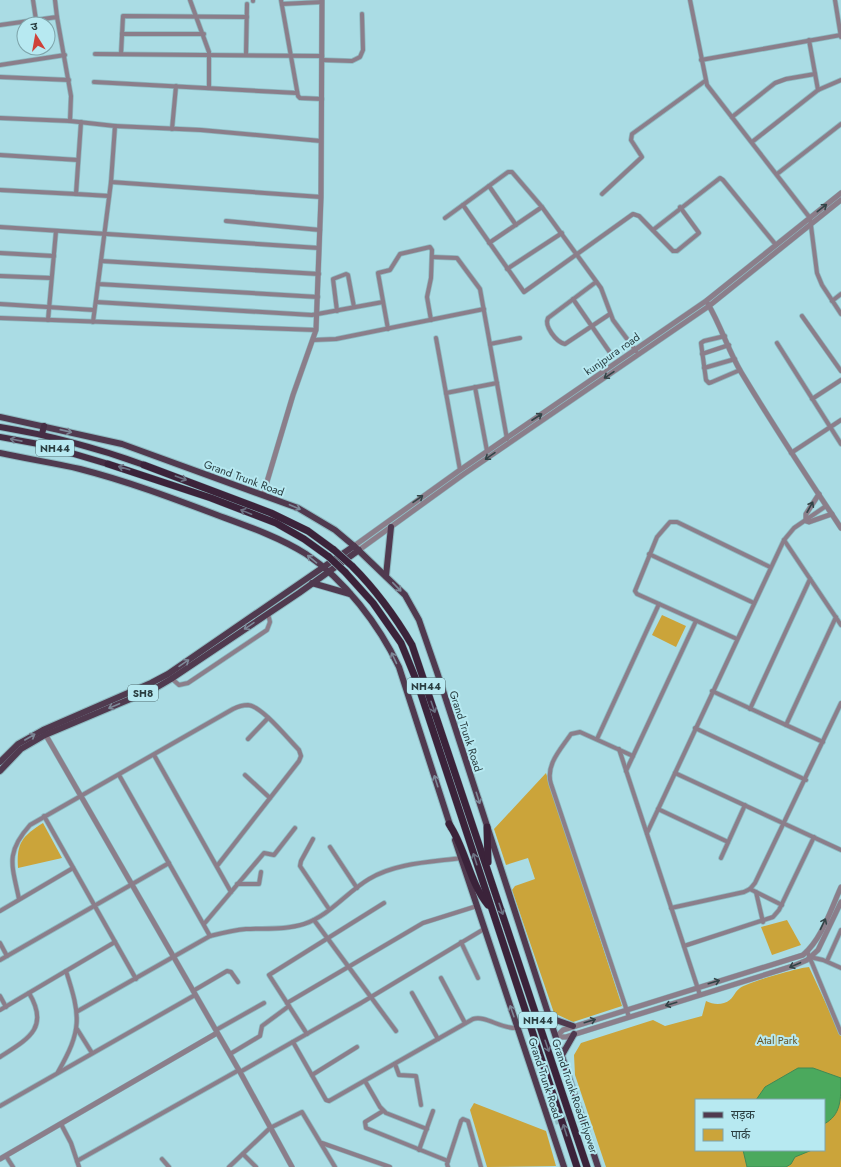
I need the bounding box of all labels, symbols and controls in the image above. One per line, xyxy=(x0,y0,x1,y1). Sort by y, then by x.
north arrow xyxy=(16,16,56,56)
text: उ xyxy=(29,18,39,35)
one-way arrow xyxy=(817,204,828,213)
street label: kunjpura road xyxy=(581,329,643,379)
one-way arrow xyxy=(604,371,615,379)
one-way arrow xyxy=(531,413,542,421)
one-way arrow xyxy=(59,427,72,435)
one-way arrow xyxy=(10,436,23,444)
road number: NH44 xyxy=(36,440,74,456)
one-way arrow xyxy=(484,452,495,460)
street label: Grand Trunk Road xyxy=(202,456,286,500)
one-way arrow xyxy=(117,464,130,471)
one-way arrow xyxy=(174,475,186,483)
one-way arrow xyxy=(413,495,424,503)
one-way arrow xyxy=(807,501,815,513)
one-way arrow xyxy=(288,504,300,512)
one-way arrow xyxy=(241,507,253,515)
one-way arrow xyxy=(306,554,317,563)
one-way arrow xyxy=(392,582,401,592)
one-way arrow xyxy=(244,622,255,630)
one-way arrow xyxy=(390,652,397,664)
one-way arrow xyxy=(179,659,190,667)
road number: NH44 xyxy=(407,678,445,694)
road number: SH8 xyxy=(128,685,158,701)
street label: Grand Trunk Road xyxy=(445,688,487,774)
one-way arrow xyxy=(430,700,437,713)
one-way arrow xyxy=(108,703,120,710)
one-way arrow xyxy=(24,733,36,741)
one-way arrow xyxy=(431,775,439,787)
one-way arrow xyxy=(475,791,482,804)
one-way arrow xyxy=(471,853,478,866)
one-way arrow xyxy=(498,902,505,915)
one-way arrow xyxy=(820,919,828,931)
one-way arrow xyxy=(789,962,801,969)
one-way arrow xyxy=(708,978,721,985)
one-way arrow xyxy=(665,1001,678,1008)
one-way arrow xyxy=(507,1005,515,1017)
road number: NH44 xyxy=(519,1012,557,1028)
one-way arrow xyxy=(584,1017,597,1024)
park label: Atal Park xyxy=(757,1032,797,1048)
street label: Grand Trunk Road xyxy=(524,1035,566,1121)
street label: Grand Trunk Road Flyover xyxy=(548,1037,602,1156)
one-way arrow xyxy=(543,1039,551,1051)
legend xyxy=(695,1099,825,1151)
text: सड़क xyxy=(731,1106,756,1124)
one-way arrow xyxy=(560,1124,568,1136)
text: पार्क xyxy=(731,1126,751,1144)

